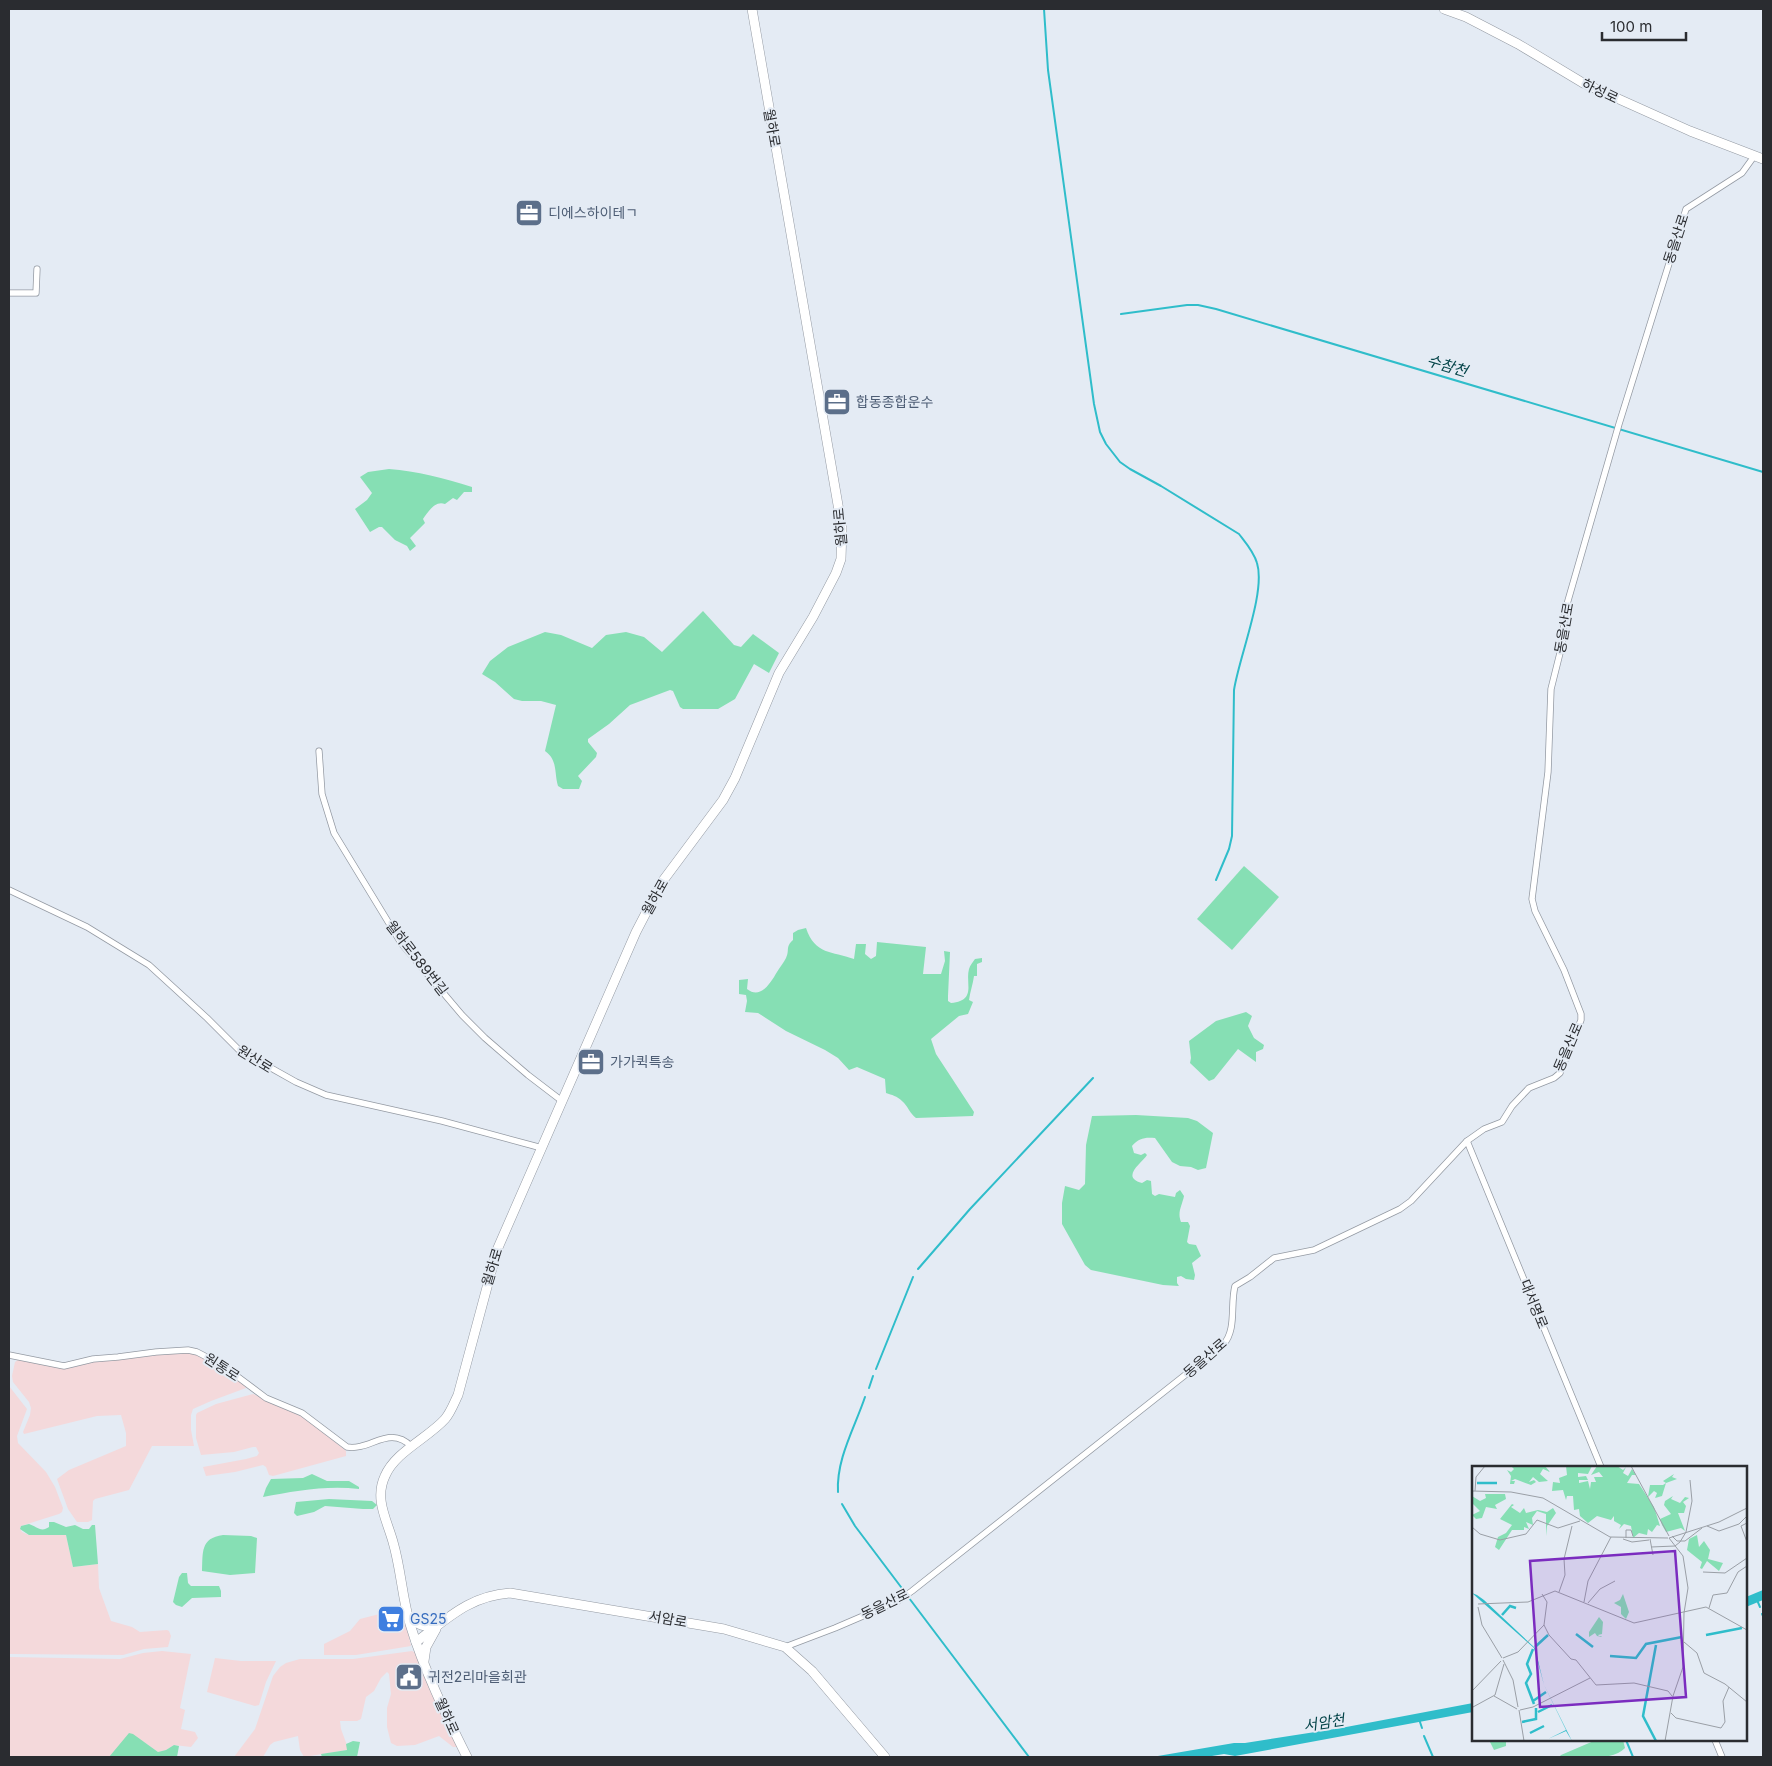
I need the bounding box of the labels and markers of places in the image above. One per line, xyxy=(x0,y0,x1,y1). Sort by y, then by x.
office icon: 디에스하이테ㄱ xyxy=(514,198,544,228)
place label: 디에스하이테ㄱ xyxy=(548,204,638,221)
office icon: 합동종합운수 xyxy=(822,387,852,417)
place label: 합동종합운수 xyxy=(856,393,933,410)
office icon: 가가퀵특송 xyxy=(576,1047,606,1077)
place label: 가가퀵특송 xyxy=(610,1053,675,1070)
supermarket icon: GS25 xyxy=(376,1604,406,1634)
place label: GS25 xyxy=(410,1610,446,1627)
public building icon: 귀전2리마을회관 xyxy=(394,1662,424,1692)
place label: 귀전2리마을회관 xyxy=(428,1668,527,1685)

